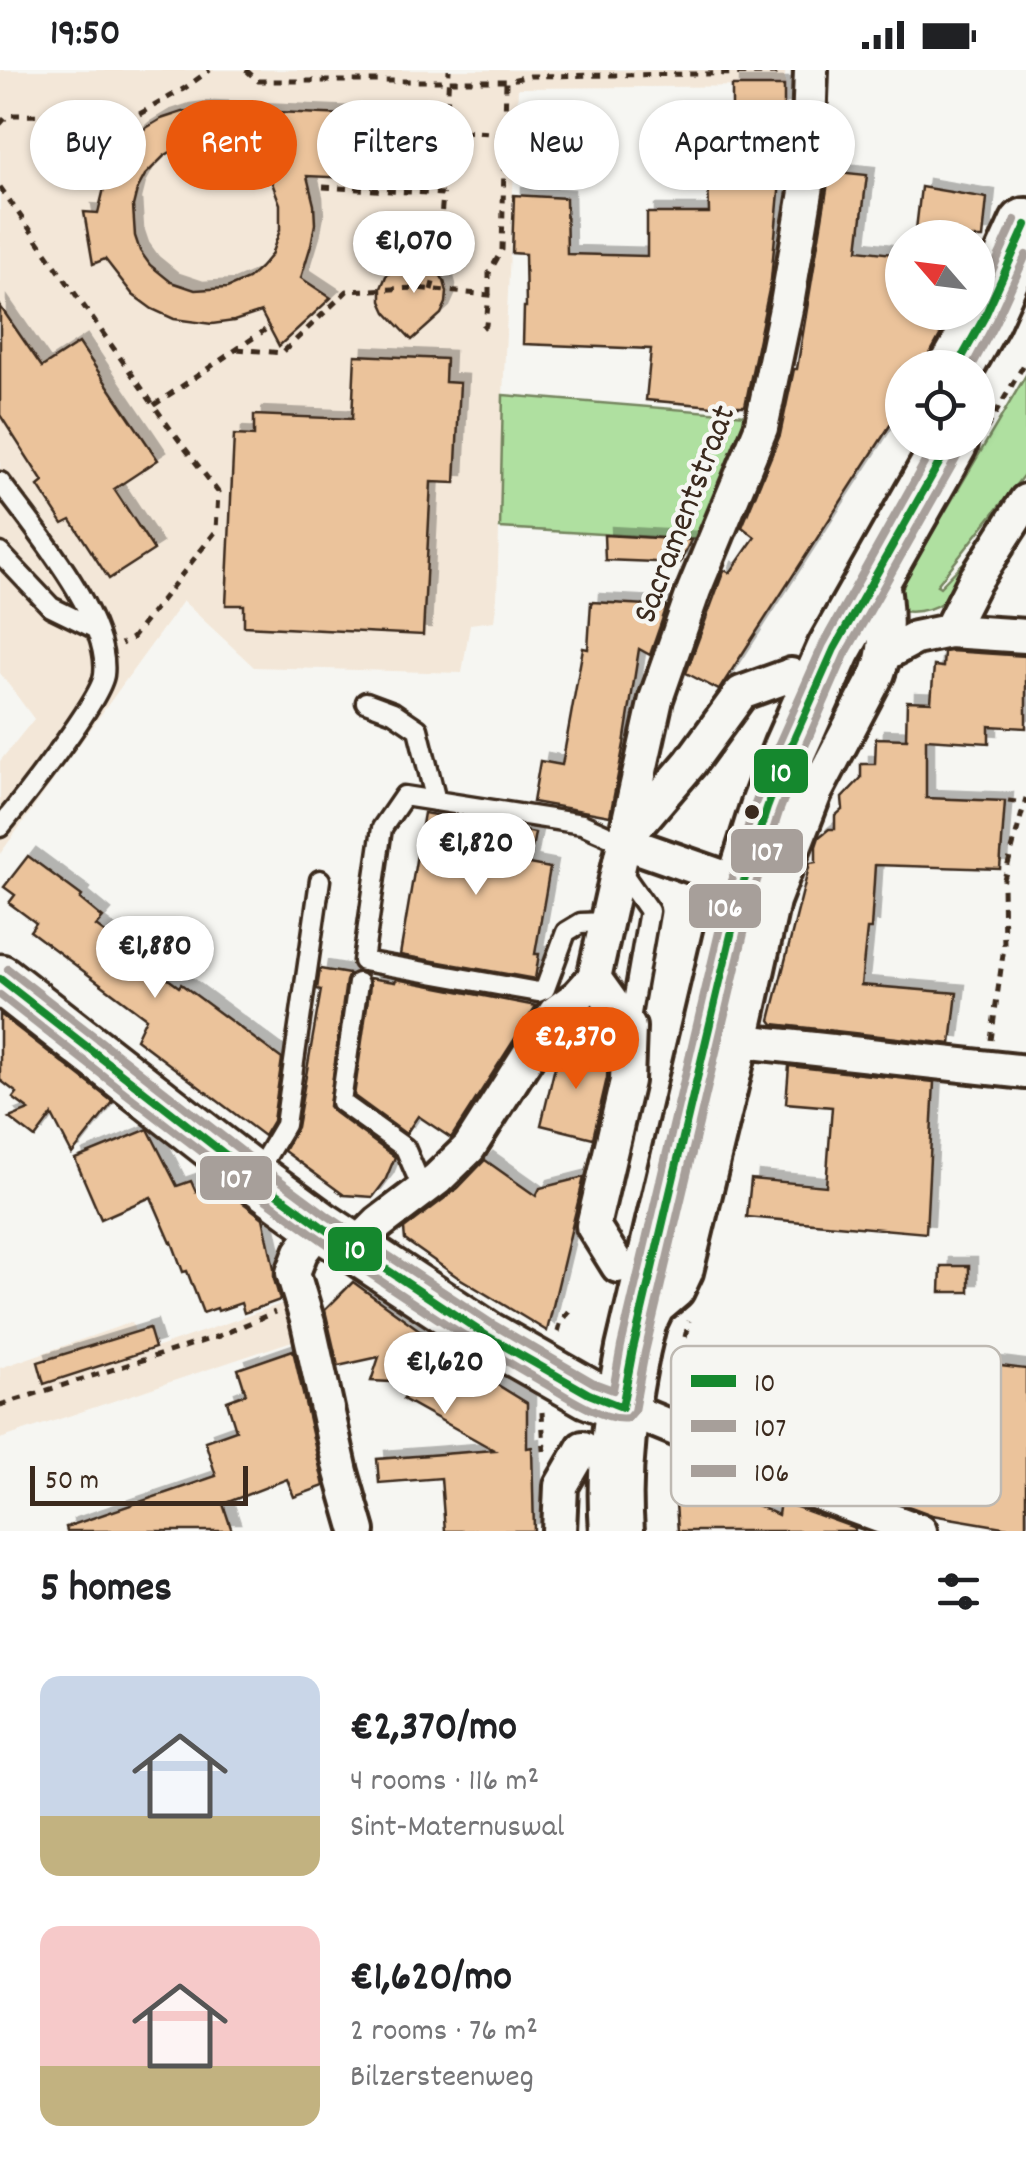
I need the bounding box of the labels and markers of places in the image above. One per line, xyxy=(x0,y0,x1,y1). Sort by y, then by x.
pin: €1,070 xyxy=(333,211,495,296)
unlabelled marker xyxy=(742,802,762,822)
pin: €1,820 xyxy=(395,813,557,898)
pin: €1,880 xyxy=(74,916,236,1001)
pin: €2,370 xyxy=(495,1007,657,1092)
pin: €1,620 xyxy=(364,1332,526,1417)

